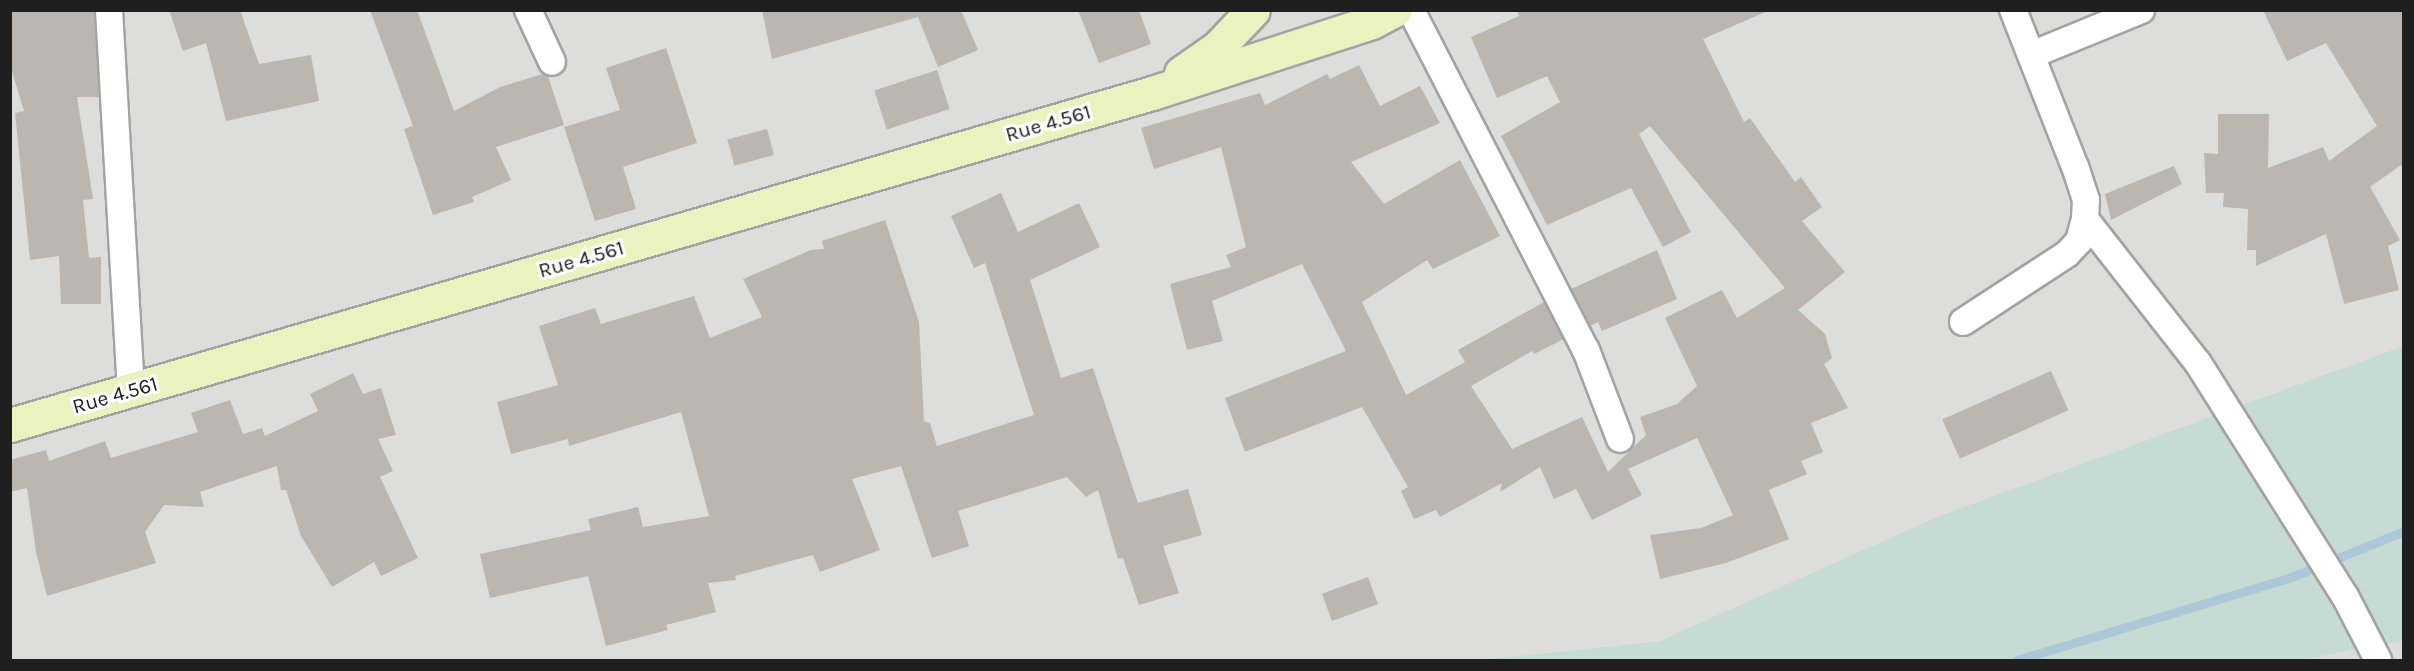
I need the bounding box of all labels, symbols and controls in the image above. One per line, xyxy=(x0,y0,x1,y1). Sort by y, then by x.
street label: Rue 4.561 xyxy=(1002,99,1094,147)
street label: Rue 4.561 xyxy=(535,235,627,283)
street label: Rue 4.561 xyxy=(69,371,161,419)

